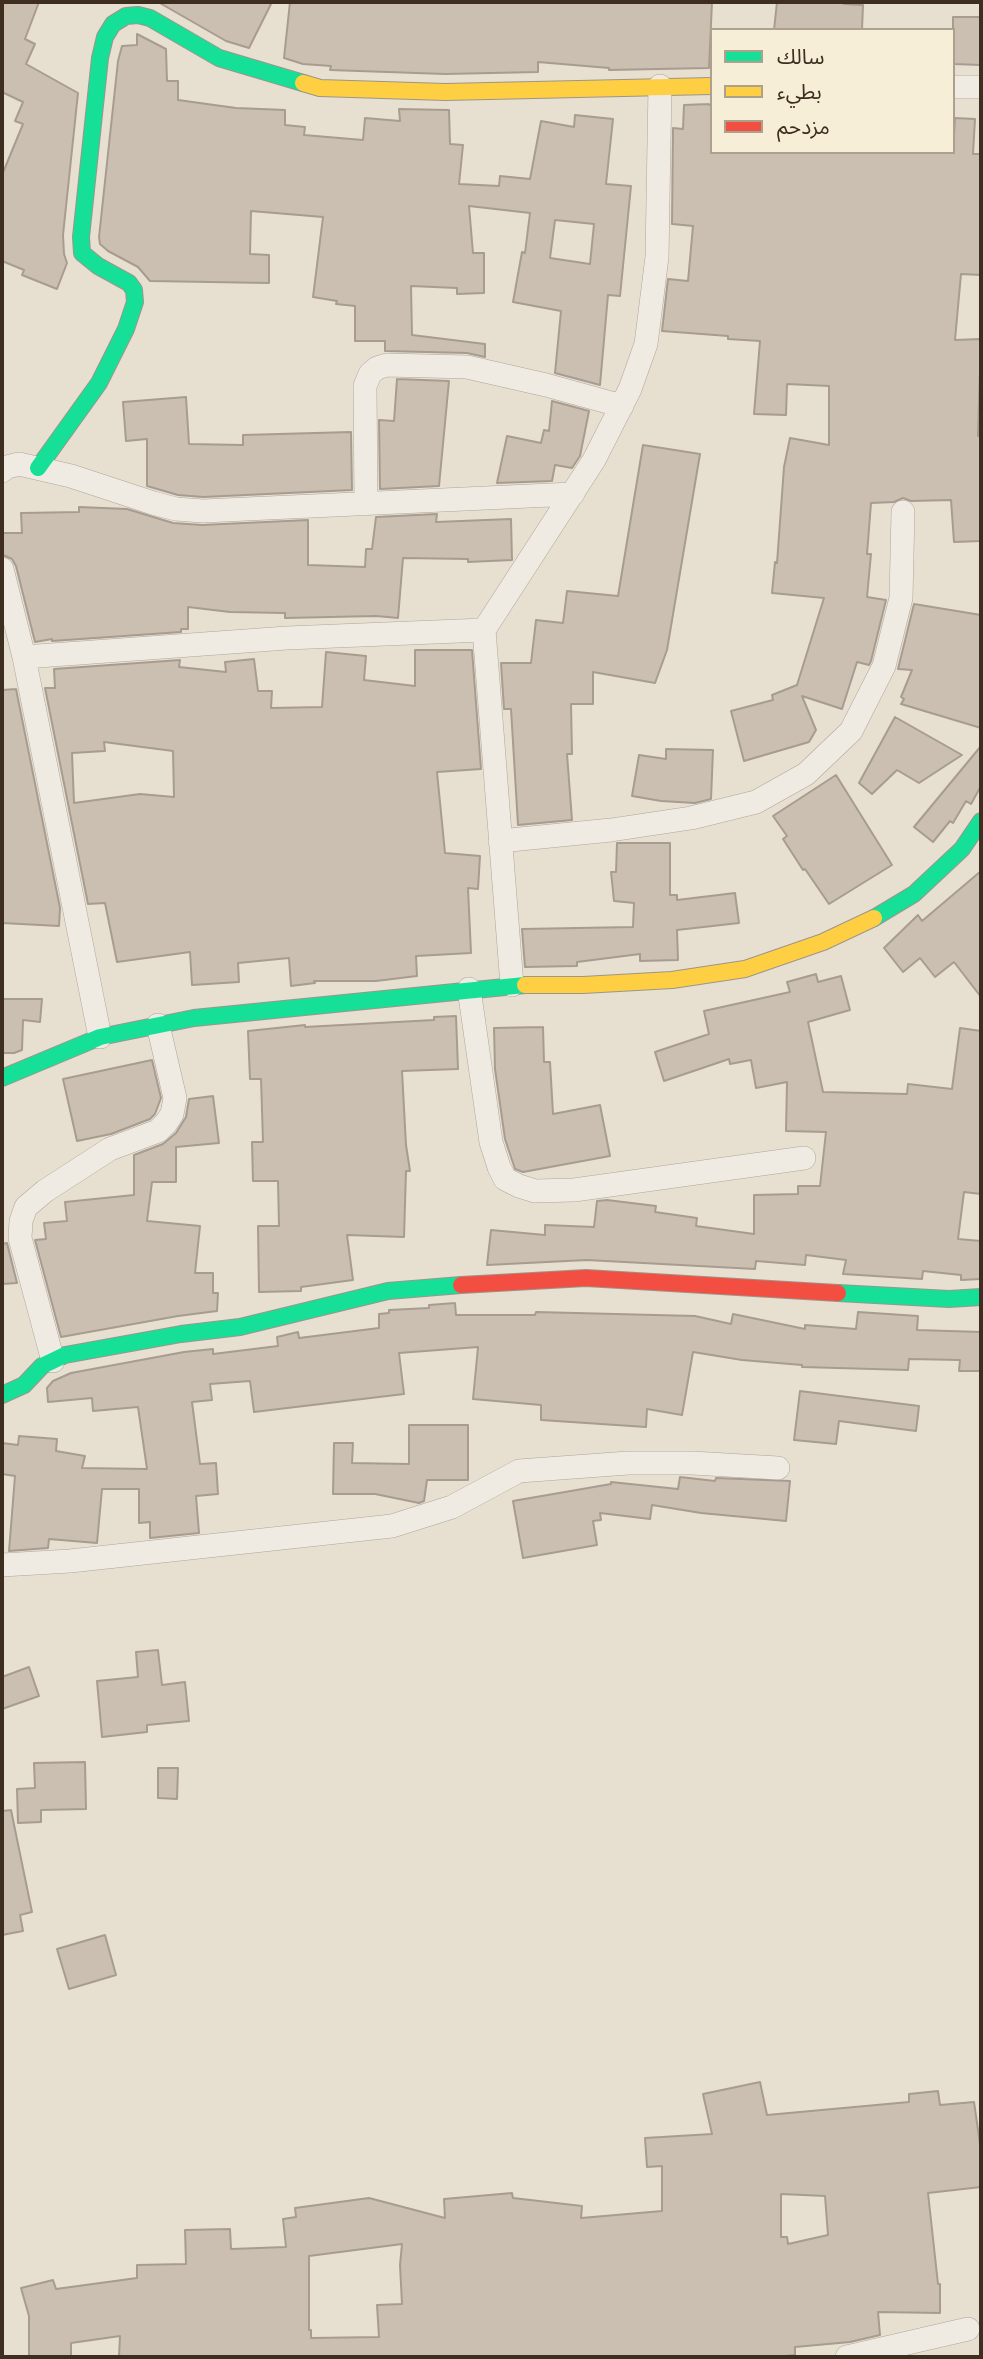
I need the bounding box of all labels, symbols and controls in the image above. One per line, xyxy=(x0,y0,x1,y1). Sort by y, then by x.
legend xyxy=(710,28,955,154)
text: سالك xyxy=(777,44,824,70)
text: بطيء xyxy=(777,79,822,105)
text: مزدحم xyxy=(777,114,830,140)

